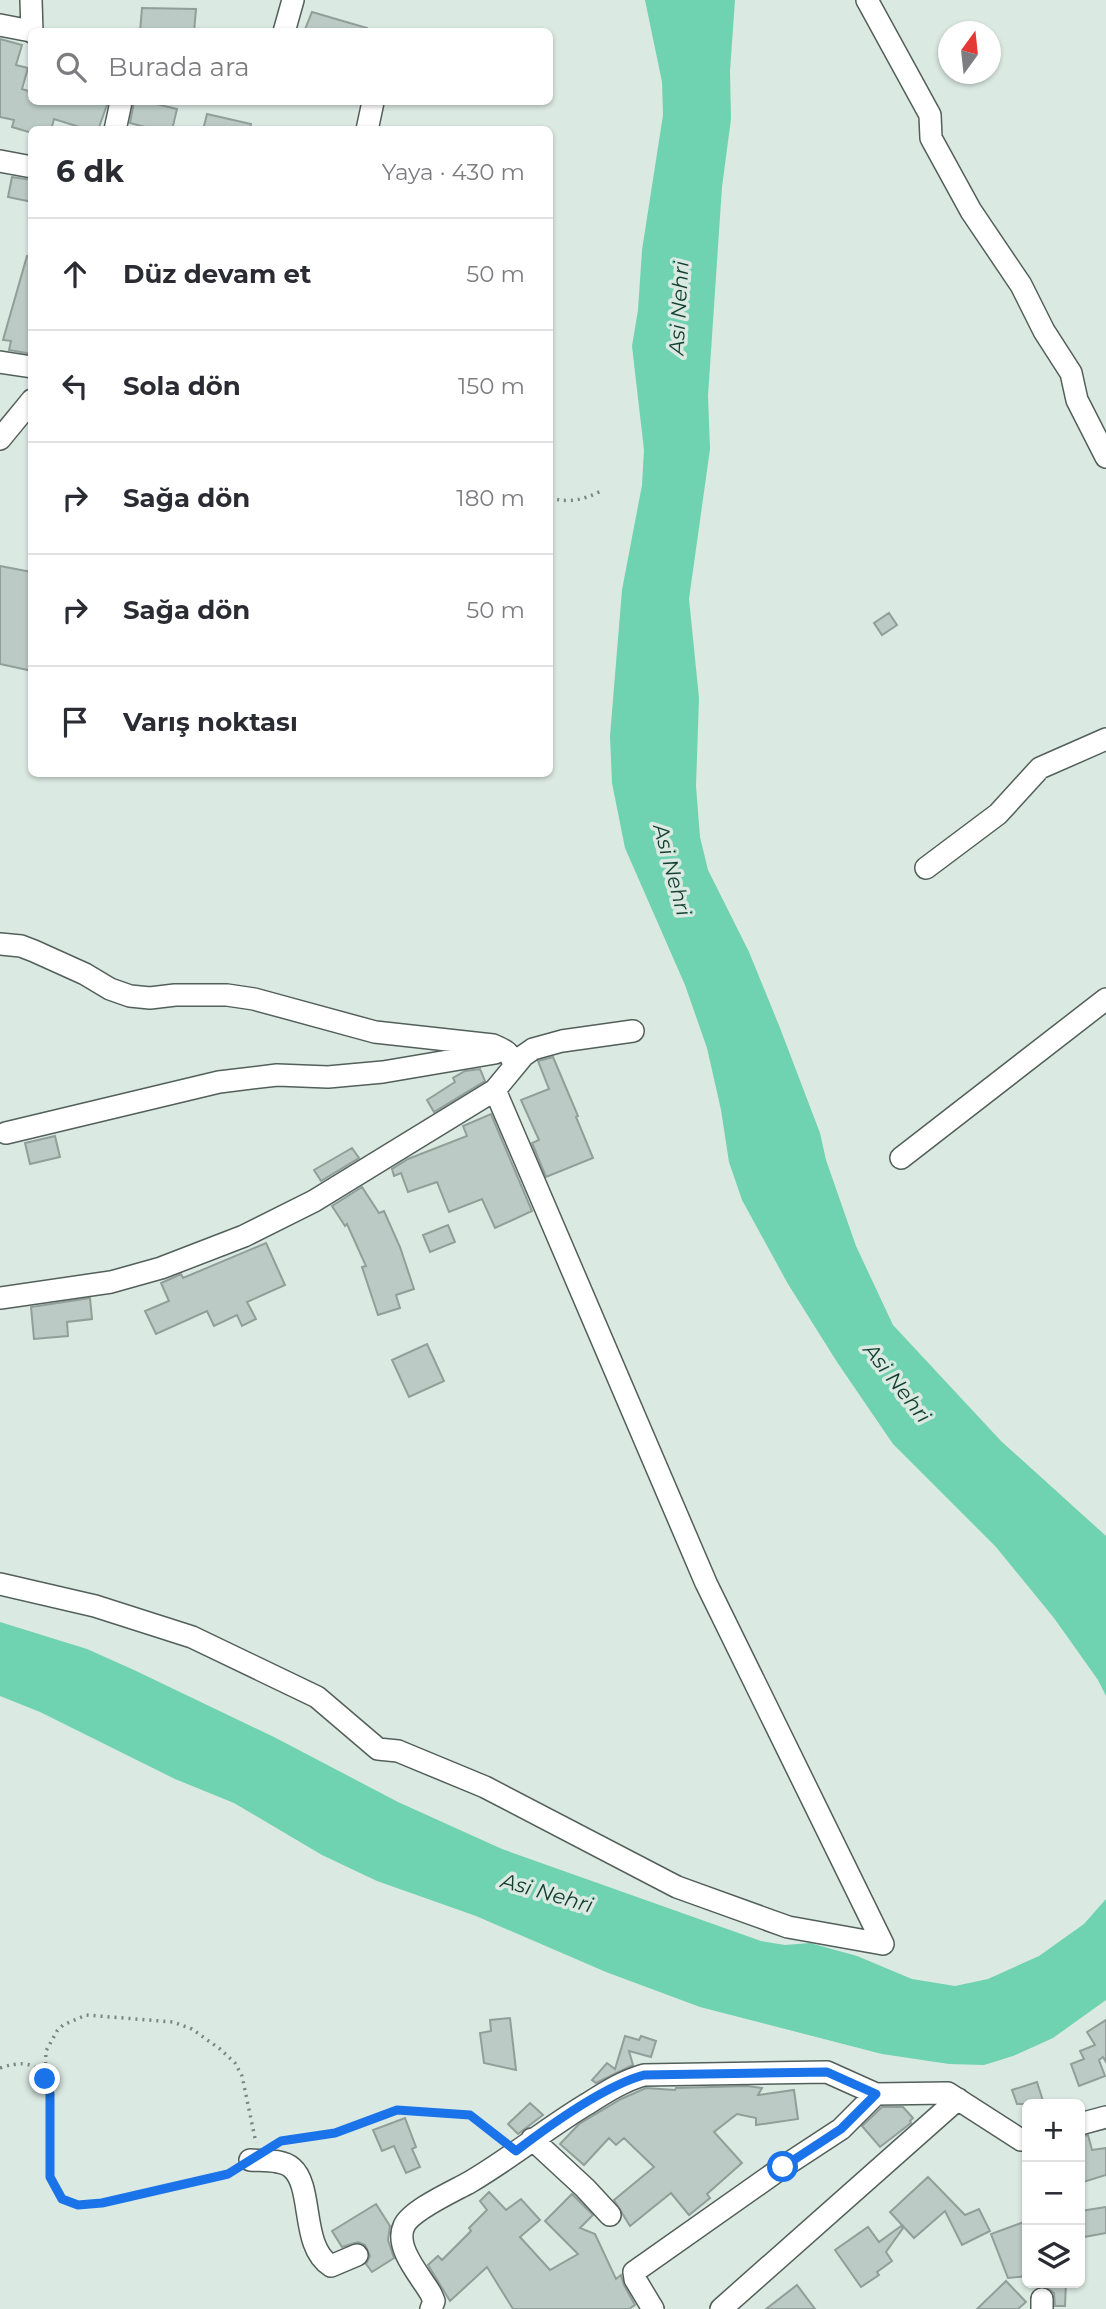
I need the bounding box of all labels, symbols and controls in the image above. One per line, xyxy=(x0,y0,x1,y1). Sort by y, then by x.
north arrow xyxy=(938,21,1001,84)
search box xyxy=(28,28,553,105)
icon: search xyxy=(52,48,90,86)
text: Burada ara xyxy=(108,51,250,83)
text: 6 dk xyxy=(56,153,124,190)
text: Yaya · 430 m xyxy=(382,158,525,186)
icon: ahead xyxy=(56,255,94,293)
text: Düz devam et xyxy=(123,258,311,290)
text: 50 m xyxy=(466,260,525,288)
water label: Asi Nehri xyxy=(663,260,693,358)
icon: left xyxy=(56,367,94,405)
text: Sola dön xyxy=(123,370,241,402)
text: 150 m xyxy=(458,372,525,400)
icon: right xyxy=(56,479,94,517)
text: Sağa dön xyxy=(123,482,250,514)
text: 180 m xyxy=(456,484,525,512)
icon: right xyxy=(56,591,94,629)
text: Sağa dön xyxy=(123,594,250,626)
text: 50 m xyxy=(466,596,525,624)
icon: arrive xyxy=(56,703,94,741)
text: Varış noktası xyxy=(123,706,298,738)
water label: Asi Nehri xyxy=(648,819,697,919)
water label: Asi Nehri xyxy=(857,1336,936,1428)
water label: Asi Nehri xyxy=(496,1867,596,1918)
route end xyxy=(29,2063,60,2094)
map controls xyxy=(1022,2099,1085,2288)
button: + xyxy=(1022,2099,1085,2162)
route start xyxy=(767,2151,798,2182)
button: − xyxy=(1022,2162,1085,2225)
button: layers xyxy=(1022,2225,1085,2288)

